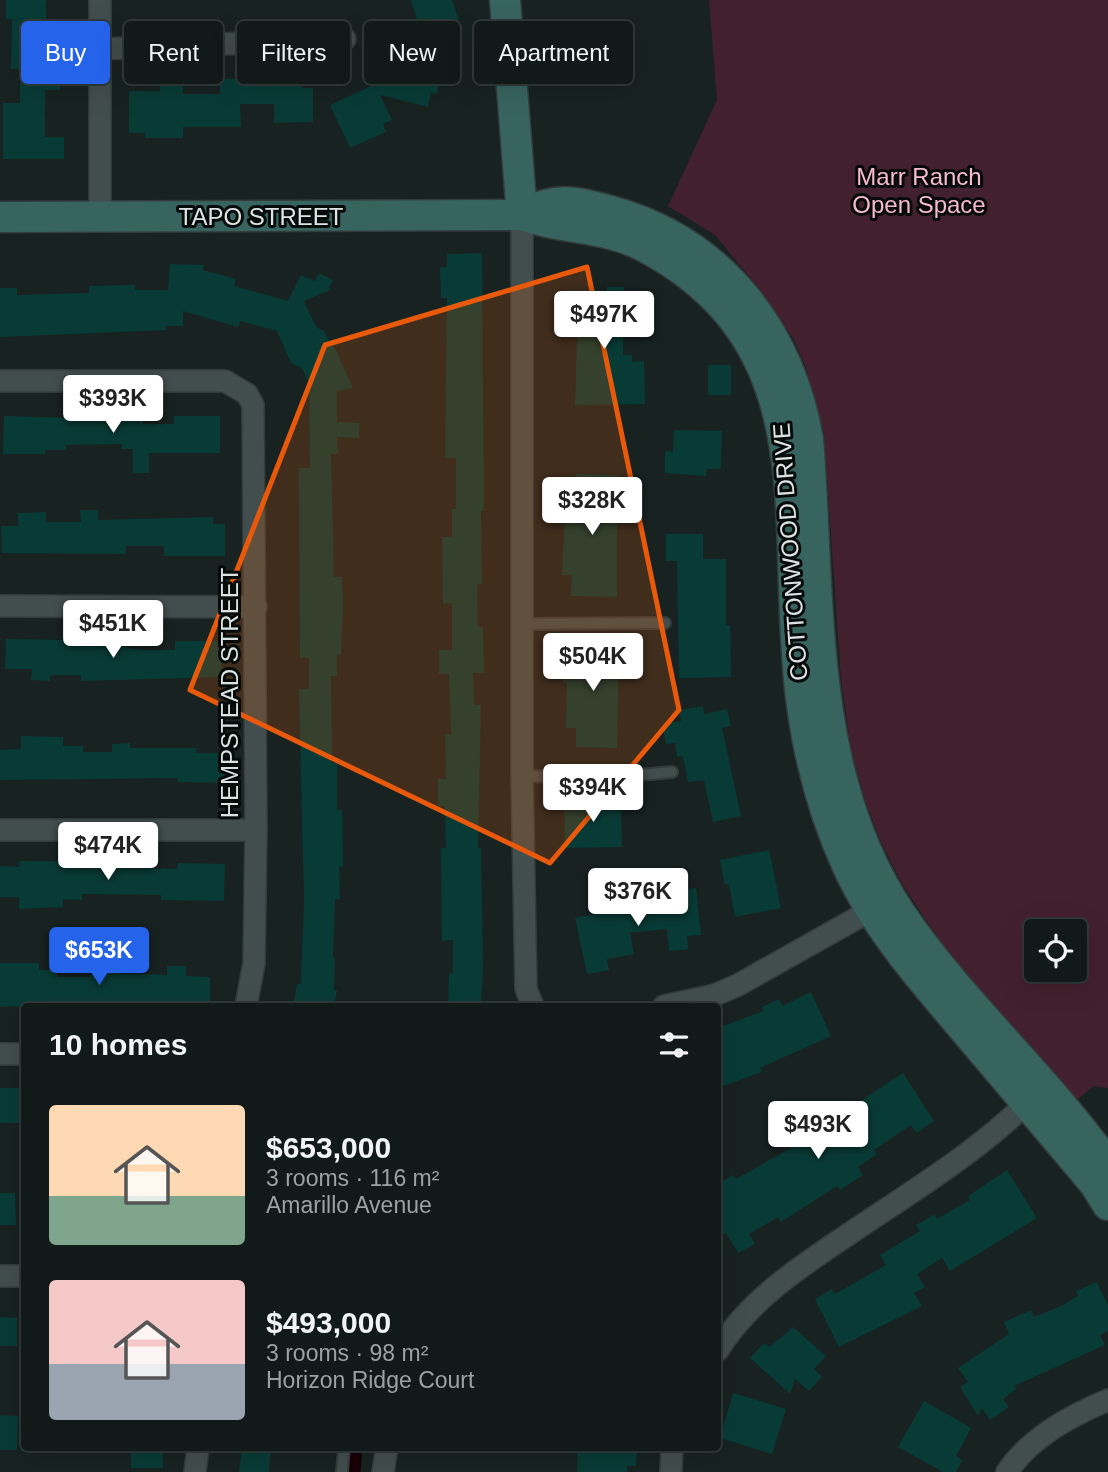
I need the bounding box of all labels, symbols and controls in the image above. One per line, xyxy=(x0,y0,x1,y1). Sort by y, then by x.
chip: Buy xyxy=(21,21,110,84)
chip: Rent xyxy=(124,21,223,84)
chip: Filters xyxy=(237,21,350,84)
chip: New xyxy=(364,21,460,84)
chip: Apartment xyxy=(474,21,633,84)
park label: Marr Ranch Open Space xyxy=(852,163,986,218)
street label: TAPO STREET xyxy=(179,203,344,230)
pin: $497K xyxy=(555,292,653,351)
text: $497K xyxy=(570,301,638,327)
pin: $393K xyxy=(64,376,162,435)
text: $393K xyxy=(79,385,147,411)
street label: COTTONWOOD DRIVE xyxy=(768,422,812,682)
pin: $328K xyxy=(543,477,641,537)
text: $328K xyxy=(558,487,626,513)
street label: HEMPSTEAD STREET xyxy=(216,567,243,818)
pin: $451K xyxy=(64,600,162,660)
text: $451K xyxy=(79,610,147,636)
pin: $504K xyxy=(544,634,642,693)
text: $504K xyxy=(559,643,627,669)
pin: $394K xyxy=(544,764,642,824)
text: $394K xyxy=(559,774,627,800)
pin: $474K xyxy=(59,822,157,882)
text: $474K xyxy=(74,832,142,858)
pin: $376K xyxy=(589,869,687,928)
text: $376K xyxy=(604,878,672,904)
map controls xyxy=(1024,919,1087,982)
button: locate xyxy=(1024,919,1087,982)
pin: $653K xyxy=(50,928,148,987)
text: $653K xyxy=(65,937,133,963)
icon: filters xyxy=(655,1026,693,1064)
text: 10 homes xyxy=(49,1028,187,1061)
pin: $493K xyxy=(769,1102,867,1161)
text: $493K xyxy=(784,1111,852,1137)
text: $653,000 xyxy=(266,1131,391,1164)
icon: home xyxy=(105,1133,189,1217)
text: 3 rooms · 116 m² xyxy=(266,1165,439,1191)
text: Amarillo Avenue xyxy=(266,1192,432,1218)
text: $493,000 xyxy=(266,1306,391,1339)
icon: home xyxy=(105,1308,189,1392)
text: 3 rooms · 98 m² xyxy=(266,1340,428,1366)
text: Horizon Ridge Court xyxy=(266,1367,474,1393)

